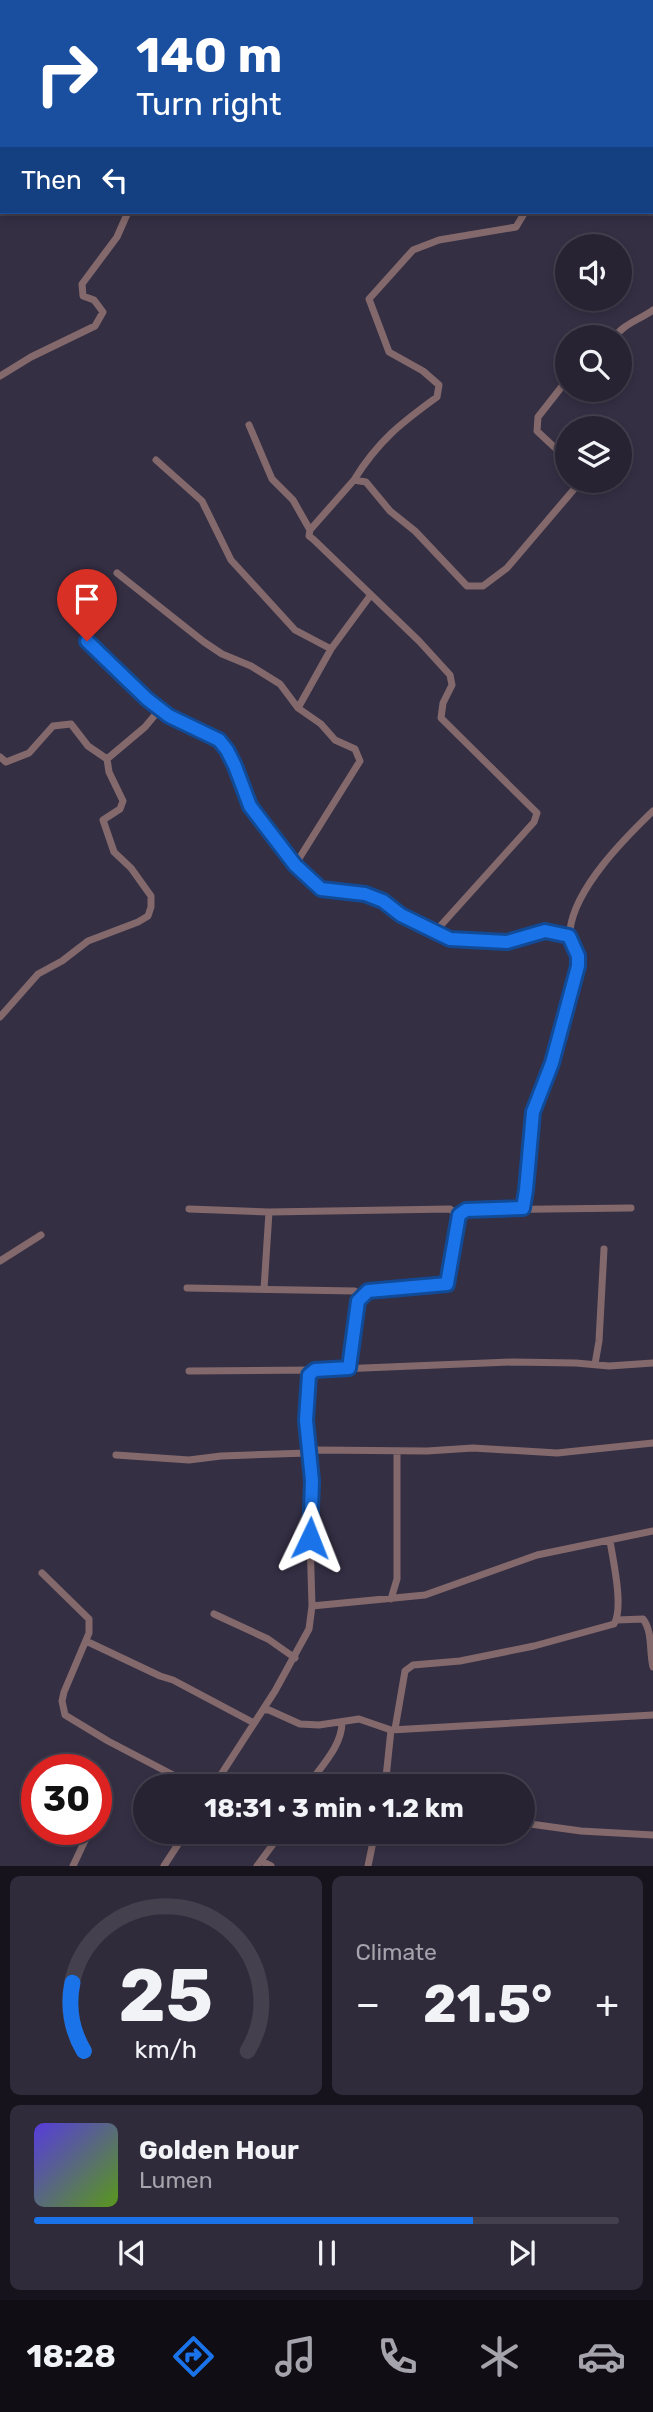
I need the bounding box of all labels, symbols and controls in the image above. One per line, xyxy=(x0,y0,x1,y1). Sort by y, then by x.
text: 140 m xyxy=(136,26,282,84)
icon: right xyxy=(21,28,112,119)
text: Turn right xyxy=(136,85,281,123)
icon: left xyxy=(96,161,134,199)
text: Then xyxy=(21,165,82,196)
map controls xyxy=(555,234,632,493)
button: sound xyxy=(555,234,632,311)
button: search xyxy=(555,325,632,402)
button: layers xyxy=(555,416,632,493)
pin xyxy=(57,569,117,641)
icon: arrive xyxy=(68,580,106,618)
position arrow xyxy=(273,1501,347,1575)
speed limit sign: 30 xyxy=(21,1754,112,1845)
text: 18:31 · 3 min · 1.2 km xyxy=(204,1793,464,1824)
text: Climate xyxy=(356,1938,437,1966)
text: 25 xyxy=(119,1954,213,2040)
text: 21.5° xyxy=(423,1973,552,2035)
text: − xyxy=(356,1981,380,2027)
text: + xyxy=(595,1981,619,2027)
text: km/h xyxy=(135,2035,197,2064)
text: Golden Hour xyxy=(139,2135,299,2166)
text: Lumen xyxy=(139,2166,213,2194)
icon: previous xyxy=(113,2234,151,2272)
icon: pause xyxy=(308,2234,346,2272)
icon: next xyxy=(503,2234,541,2272)
icon: directions xyxy=(169,2332,218,2381)
icon: music xyxy=(271,2332,320,2381)
icon: phone xyxy=(373,2332,422,2381)
icon: climate xyxy=(475,2332,524,2381)
icon: car xyxy=(577,2332,626,2381)
text: 18:28 xyxy=(27,2337,116,2375)

